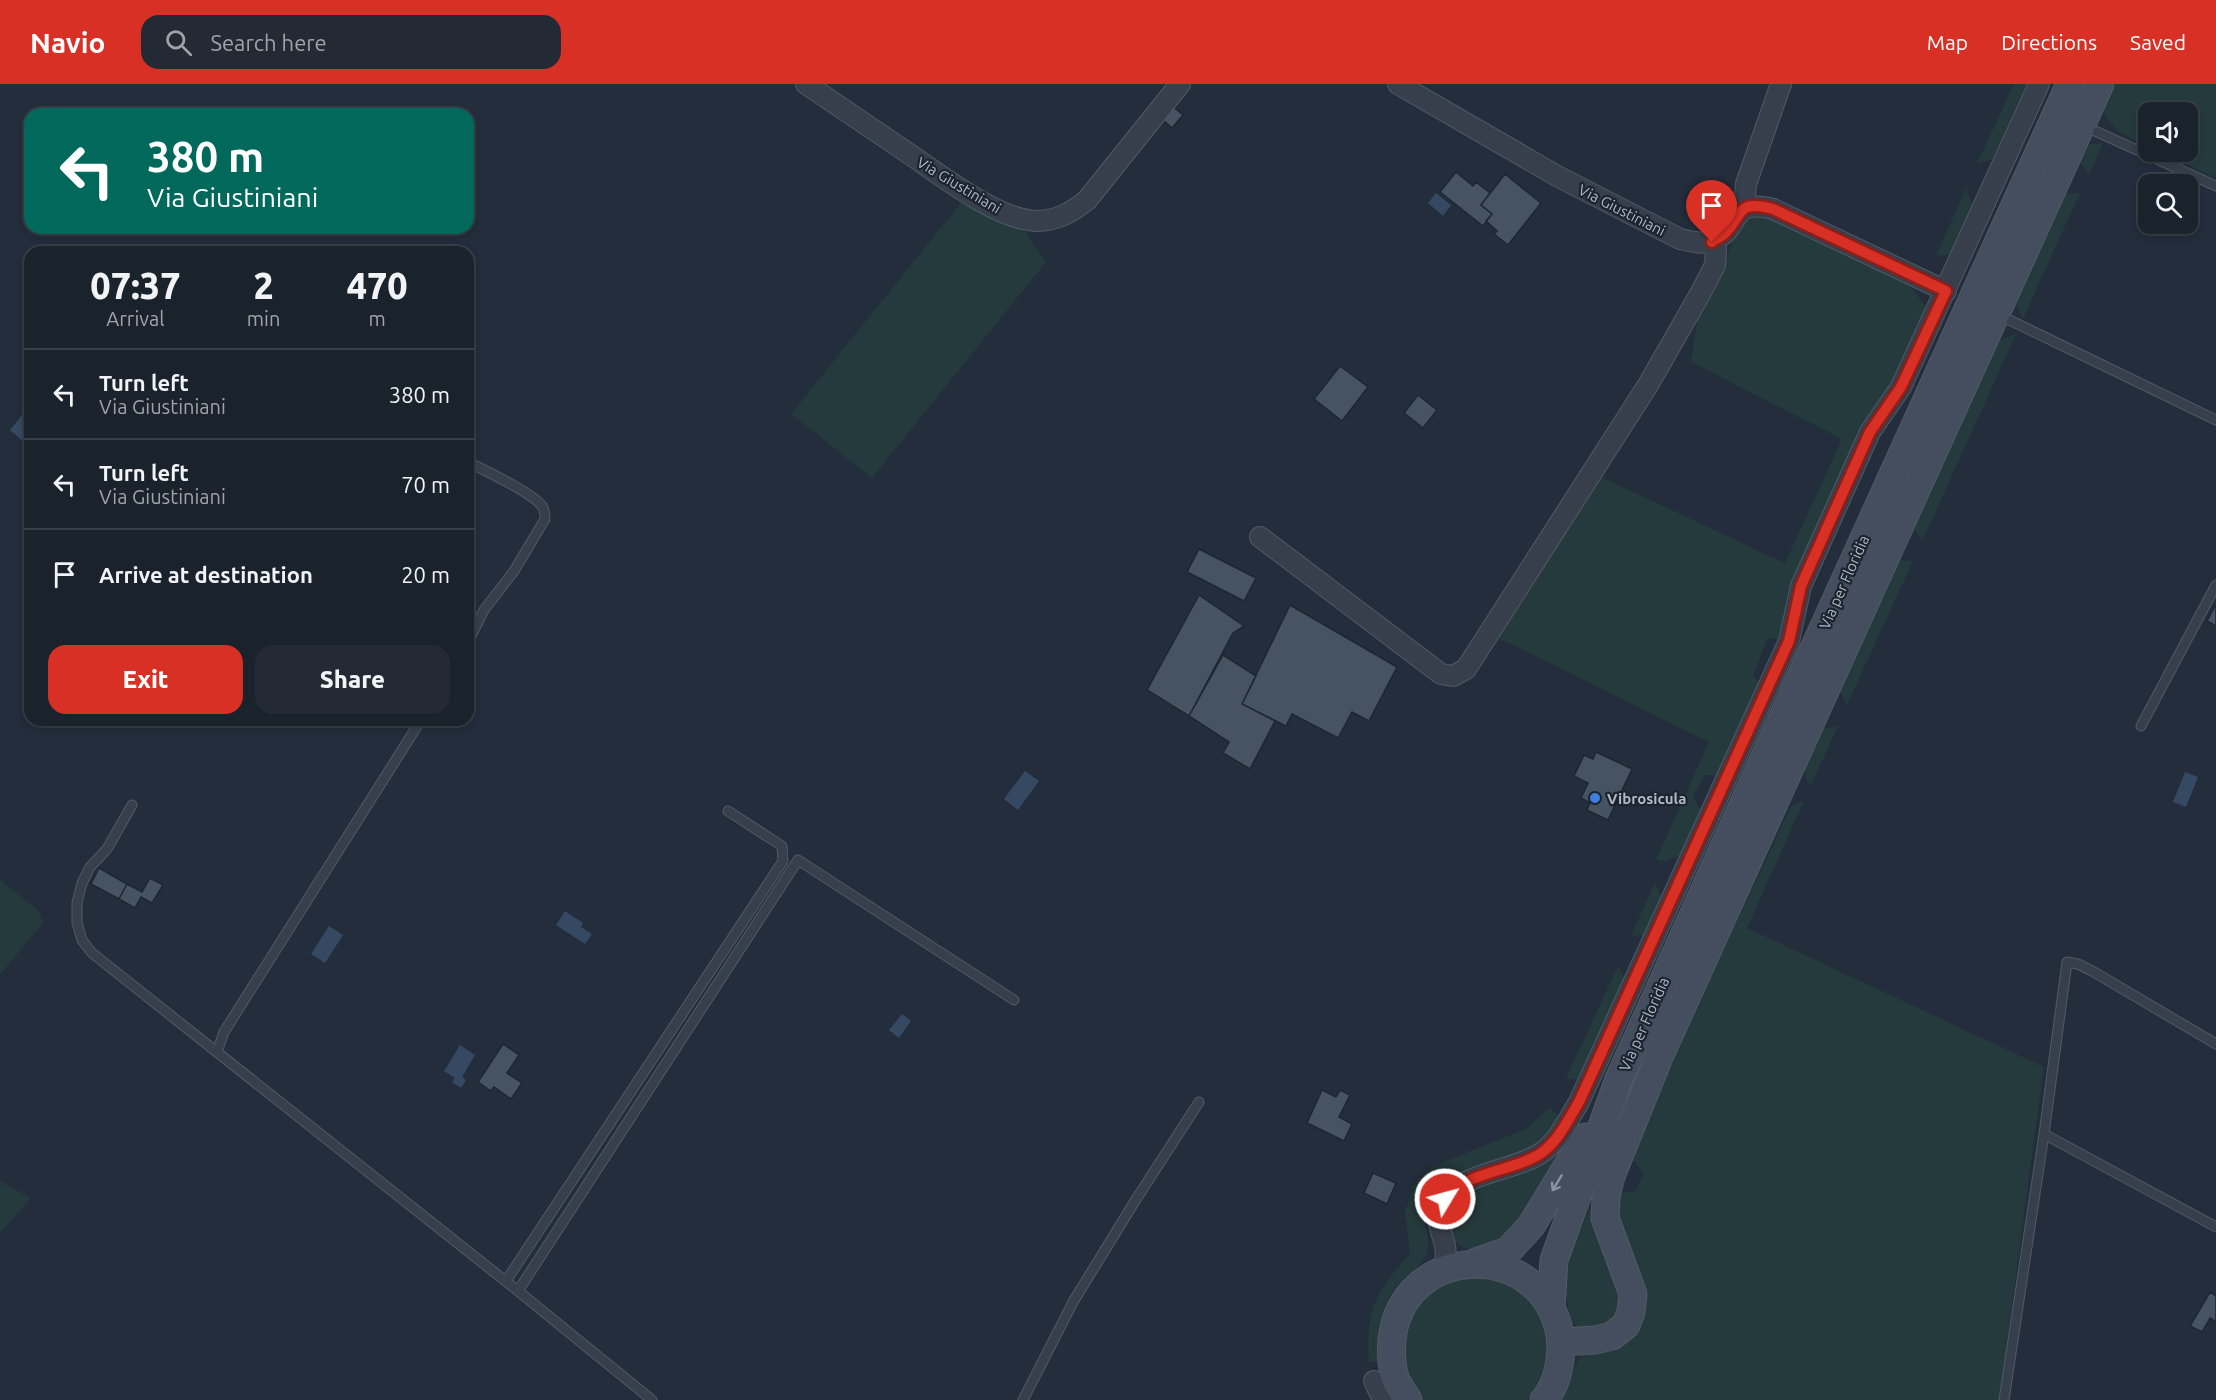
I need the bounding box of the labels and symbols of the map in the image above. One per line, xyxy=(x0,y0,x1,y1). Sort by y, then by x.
street label: Via Giustiniani xyxy=(914,153,1004,217)
pin xyxy=(1686,180,1737,242)
street label: Via Giustiniani xyxy=(1576,181,1668,239)
street label: Via per Floridia xyxy=(1816,532,1872,632)
place label: Vibrosicula xyxy=(1607,790,1686,807)
marker: Vibrosicula xyxy=(1588,791,1602,805)
street label: Via per Floridia xyxy=(1616,974,1672,1074)
position arrow xyxy=(1413,1167,1477,1231)
one-way arrow xyxy=(1550,1174,1562,1191)

